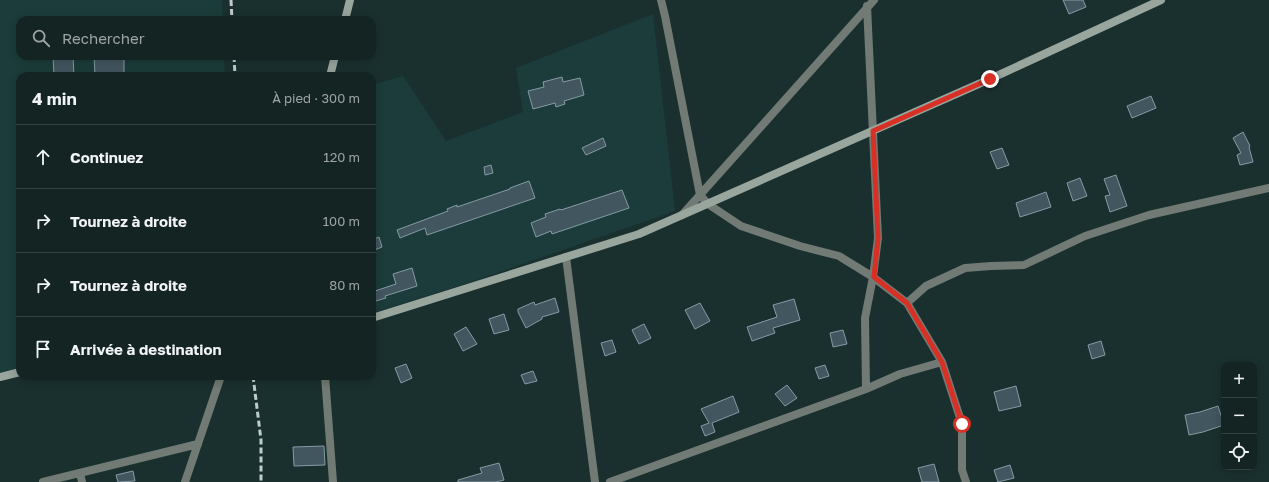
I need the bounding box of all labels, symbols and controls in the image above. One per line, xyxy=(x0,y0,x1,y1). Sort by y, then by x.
search box xyxy=(16,16,376,60)
icon: search xyxy=(30,27,52,49)
text: Rechercher xyxy=(62,29,145,47)
route end xyxy=(981,70,999,88)
text: 4 min xyxy=(32,88,77,109)
text: À pied · 300 m xyxy=(272,90,360,106)
icon: ahead xyxy=(32,146,54,168)
text: Continuez xyxy=(70,148,143,166)
text: 120 m xyxy=(323,149,360,165)
icon: right xyxy=(32,210,54,232)
text: Tournez à droite xyxy=(70,212,187,230)
text: 100 m xyxy=(323,213,360,229)
icon: right xyxy=(32,274,54,296)
text: Tournez à droite xyxy=(70,276,187,294)
text: 80 m xyxy=(329,277,360,293)
icon: arrive xyxy=(32,338,54,360)
text: Arrivée à destination xyxy=(70,340,222,358)
map controls xyxy=(1221,362,1257,470)
button: + xyxy=(1221,362,1257,398)
button: − xyxy=(1221,398,1257,434)
route start xyxy=(953,415,971,433)
button: locate xyxy=(1221,434,1257,470)

